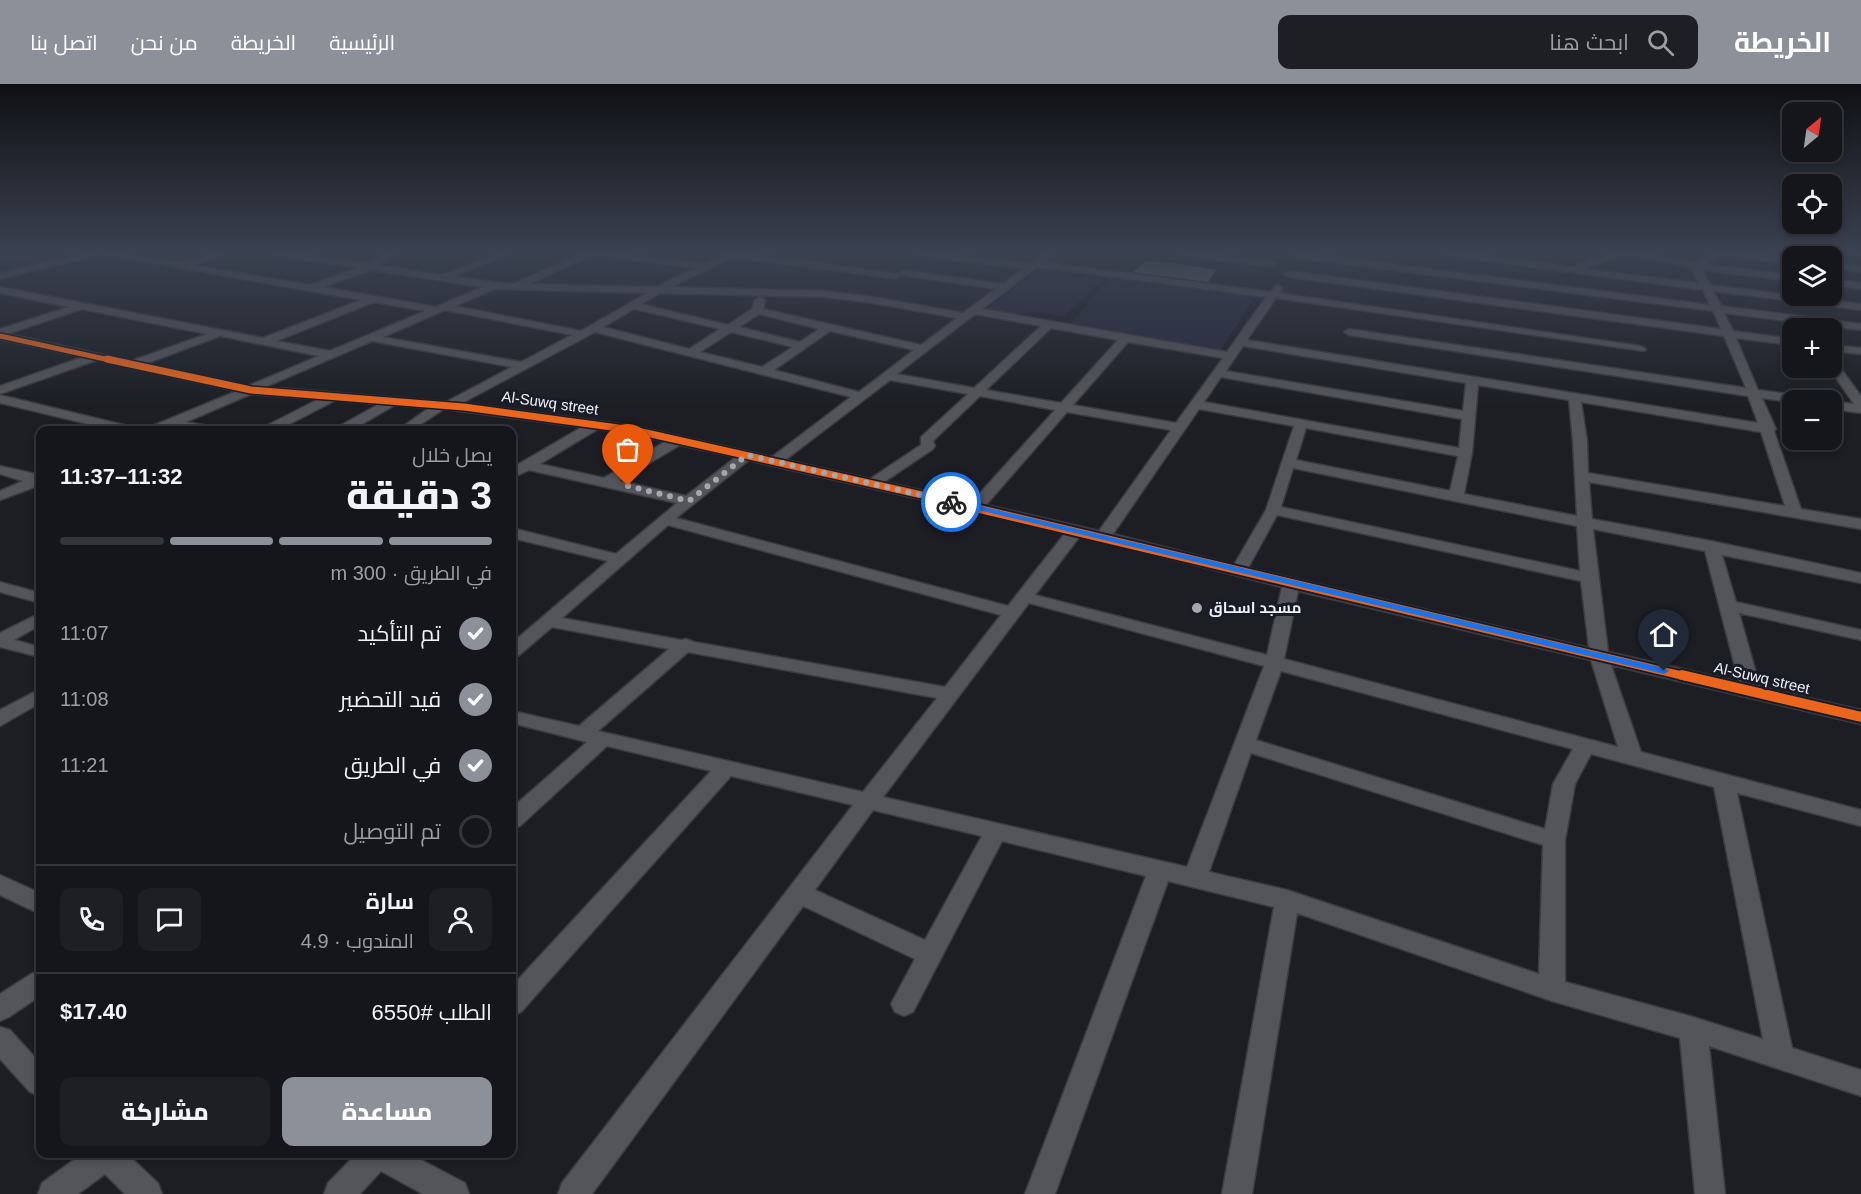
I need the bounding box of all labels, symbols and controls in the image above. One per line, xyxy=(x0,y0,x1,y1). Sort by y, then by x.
search box xyxy=(1278,15,1698,69)
icon: search xyxy=(1644,26,1677,59)
text: الخريطة xyxy=(1734,27,1831,58)
text: ابحث هنا xyxy=(1549,30,1629,55)
text: اتصل بنا xyxy=(30,31,98,54)
text: من نحن xyxy=(131,31,198,54)
text: الخريطة xyxy=(231,31,296,54)
text: الرئيسية xyxy=(329,31,395,54)
north arrow xyxy=(1782,102,1842,162)
map controls xyxy=(1782,102,1842,450)
button: locate xyxy=(1782,174,1842,234)
button: layers xyxy=(1782,246,1842,306)
button: + xyxy=(1782,318,1842,378)
street label: Al-Suwq street xyxy=(501,387,600,418)
button: − xyxy=(1782,390,1842,450)
pin xyxy=(602,424,653,486)
icon: bag xyxy=(611,433,644,466)
text: يصل خلال xyxy=(412,444,492,466)
text: 11:32–11:37 xyxy=(60,464,182,489)
courier xyxy=(921,472,981,532)
text: 3 دقيقة xyxy=(346,474,492,517)
icon: bike xyxy=(935,486,968,519)
text: في الطريق · 300 m xyxy=(331,562,492,584)
place label: مسجد اسحاق xyxy=(1209,599,1301,617)
marker: مسجد اسحاق xyxy=(1190,601,1204,615)
pin xyxy=(1638,609,1689,671)
icon: check xyxy=(459,617,492,650)
icon: home xyxy=(1647,618,1680,651)
text: تم التأكيد xyxy=(358,621,441,646)
text: 11:07 xyxy=(60,622,109,644)
street label: Al-Suwq street xyxy=(1713,658,1812,697)
icon: check xyxy=(459,683,492,716)
text: قيد التحضير xyxy=(340,687,441,712)
text: 11:08 xyxy=(60,688,109,710)
icon: check xyxy=(459,749,492,782)
text: في الطريق xyxy=(344,753,441,778)
text: 11:21 xyxy=(60,754,109,776)
text: تم التوصيل xyxy=(343,819,441,844)
button: phone xyxy=(60,888,123,951)
button: chat xyxy=(138,888,201,951)
button: person xyxy=(429,888,492,951)
text: سارة xyxy=(366,889,414,914)
text: المندوب · 4.9 xyxy=(301,930,414,952)
text: $17.40 xyxy=(60,999,127,1024)
text: الطلب #6550 xyxy=(372,1000,492,1025)
button: مشاركة xyxy=(60,1077,270,1146)
button: مساعدة xyxy=(282,1077,492,1146)

